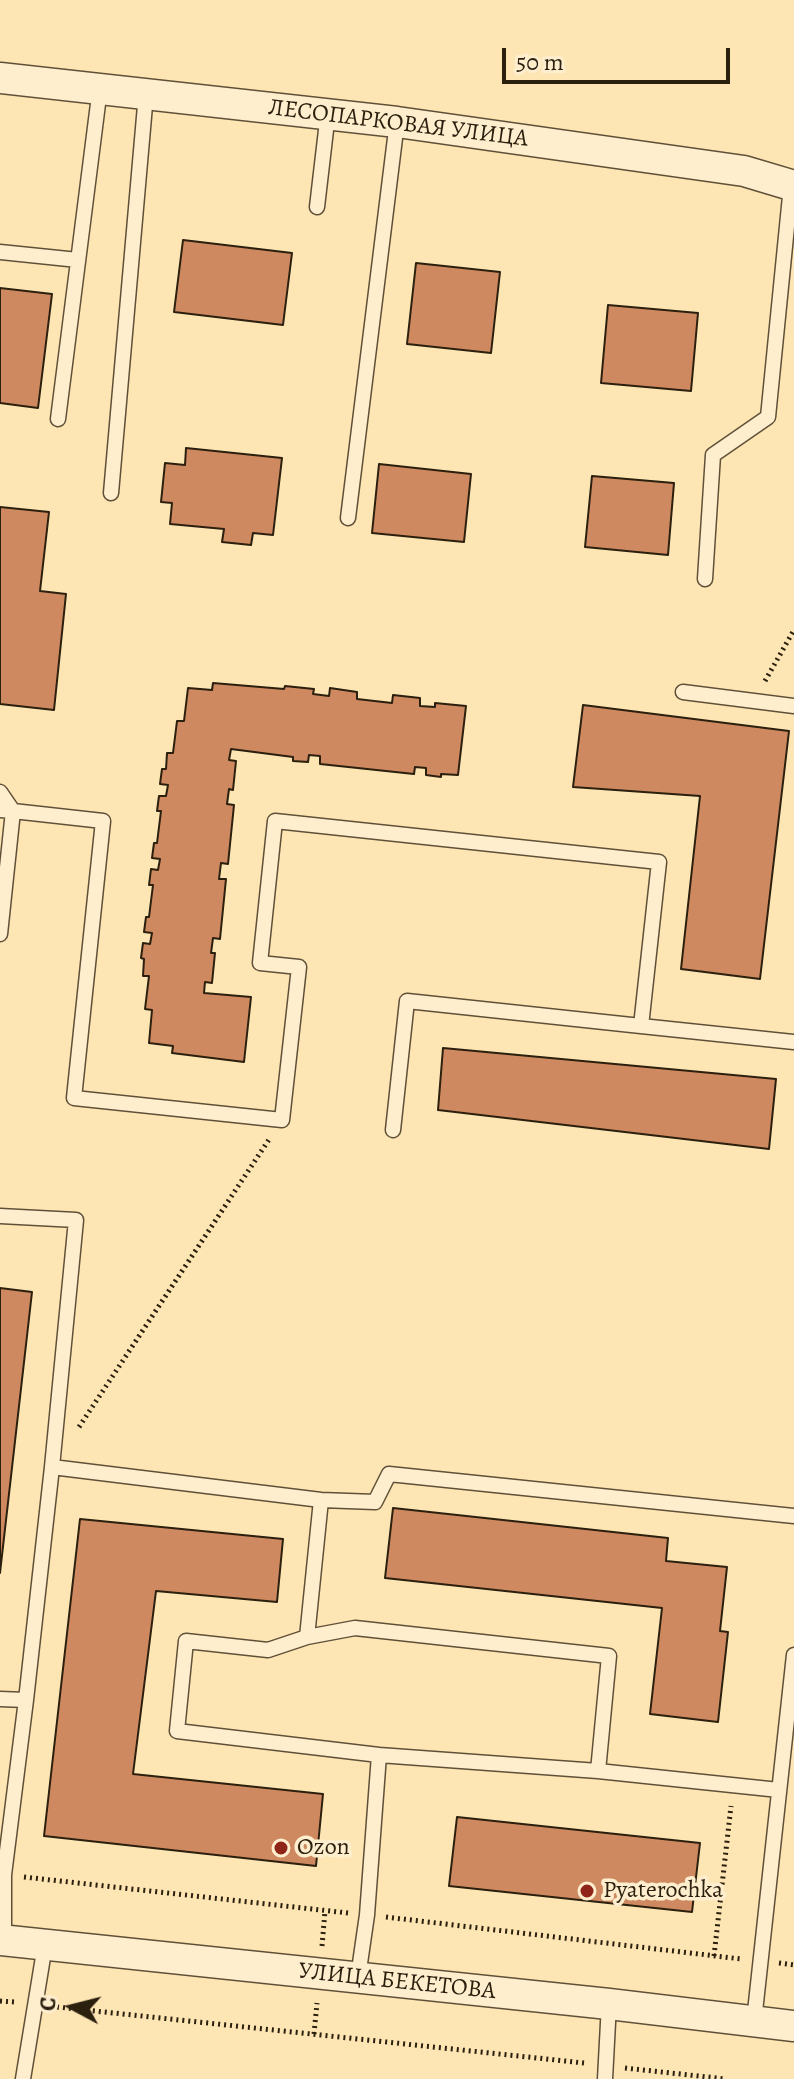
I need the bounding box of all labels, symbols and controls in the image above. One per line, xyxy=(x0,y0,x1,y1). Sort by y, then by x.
scale bar xyxy=(506,32,734,82)
text: 50 m xyxy=(516,46,564,78)
street label: ЛЕСОПАРКОВАЯ УЛИЦА xyxy=(266,94,530,154)
place label: Ozon xyxy=(297,1834,350,1862)
marker: Ozon xyxy=(272,1839,290,1857)
place label: Pyaterochka xyxy=(603,1877,723,1905)
marker: Pyaterochka xyxy=(578,1882,596,1900)
street label: УЛИЦА БЕКЕТОВА xyxy=(297,1957,497,2007)
north arrow xyxy=(32,1967,112,2047)
text: С xyxy=(32,1996,64,2013)

